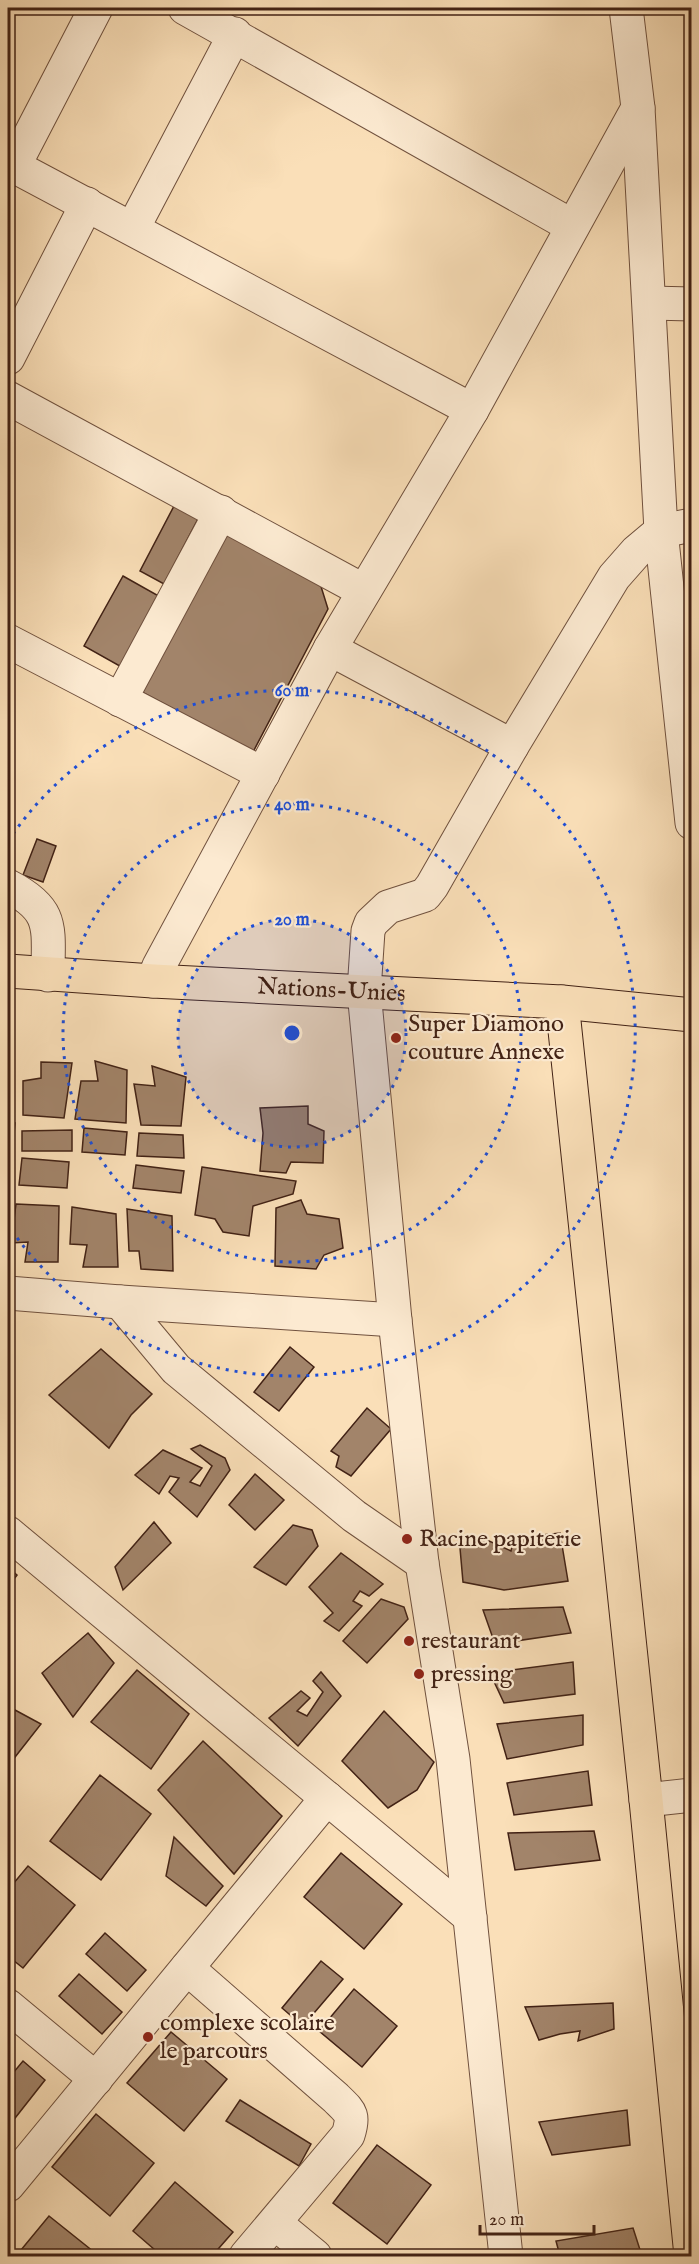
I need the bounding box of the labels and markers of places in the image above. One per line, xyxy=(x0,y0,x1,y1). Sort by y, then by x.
place label: Super Diamono couture Annexe xyxy=(408,1009,565,1068)
centre of rings xyxy=(282,1023,302,1043)
marker: Super Diamono couture Annexe xyxy=(389,1031,403,1045)
place label: Racine papiterie xyxy=(419,1524,581,1555)
marker: Racine papiterie xyxy=(400,1532,414,1546)
place label: restaurant xyxy=(421,1626,520,1657)
marker: restaurant xyxy=(402,1634,416,1648)
place label: pressing xyxy=(431,1659,514,1690)
marker: pressing xyxy=(412,1667,426,1681)
place label: complexe scolaire le parcours xyxy=(160,2008,335,2067)
marker: complexe scolaire le parcours xyxy=(141,2030,155,2044)

